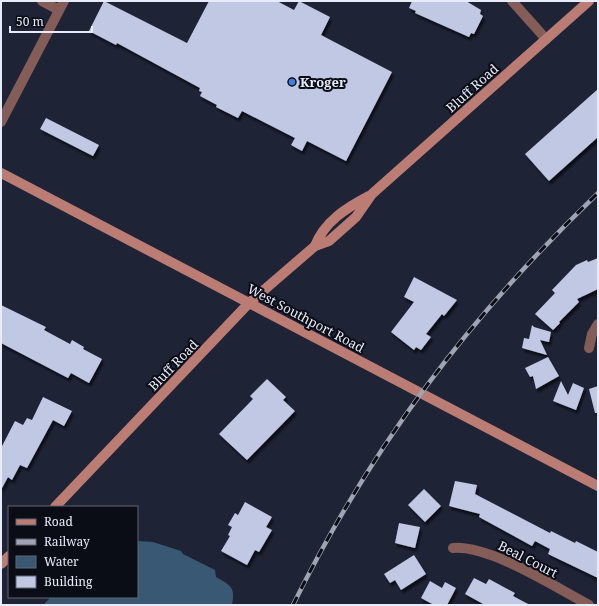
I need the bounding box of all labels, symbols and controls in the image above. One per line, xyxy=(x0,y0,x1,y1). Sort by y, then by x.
scale bar xyxy=(10,8,92,34)
text: 50 m xyxy=(16,13,44,30)
street label: Bluff Road xyxy=(442,60,502,116)
place label: Kroger xyxy=(300,73,346,91)
marker: Kroger xyxy=(287,77,297,87)
street label: West Southport Road xyxy=(244,280,368,357)
street label: Bluff Road xyxy=(144,335,202,395)
legend xyxy=(8,506,138,598)
text: Road xyxy=(44,513,74,530)
text: Railway xyxy=(44,533,90,550)
street label: Beal Court xyxy=(495,536,561,582)
text: Water xyxy=(44,553,79,570)
text: Building xyxy=(44,573,93,590)

